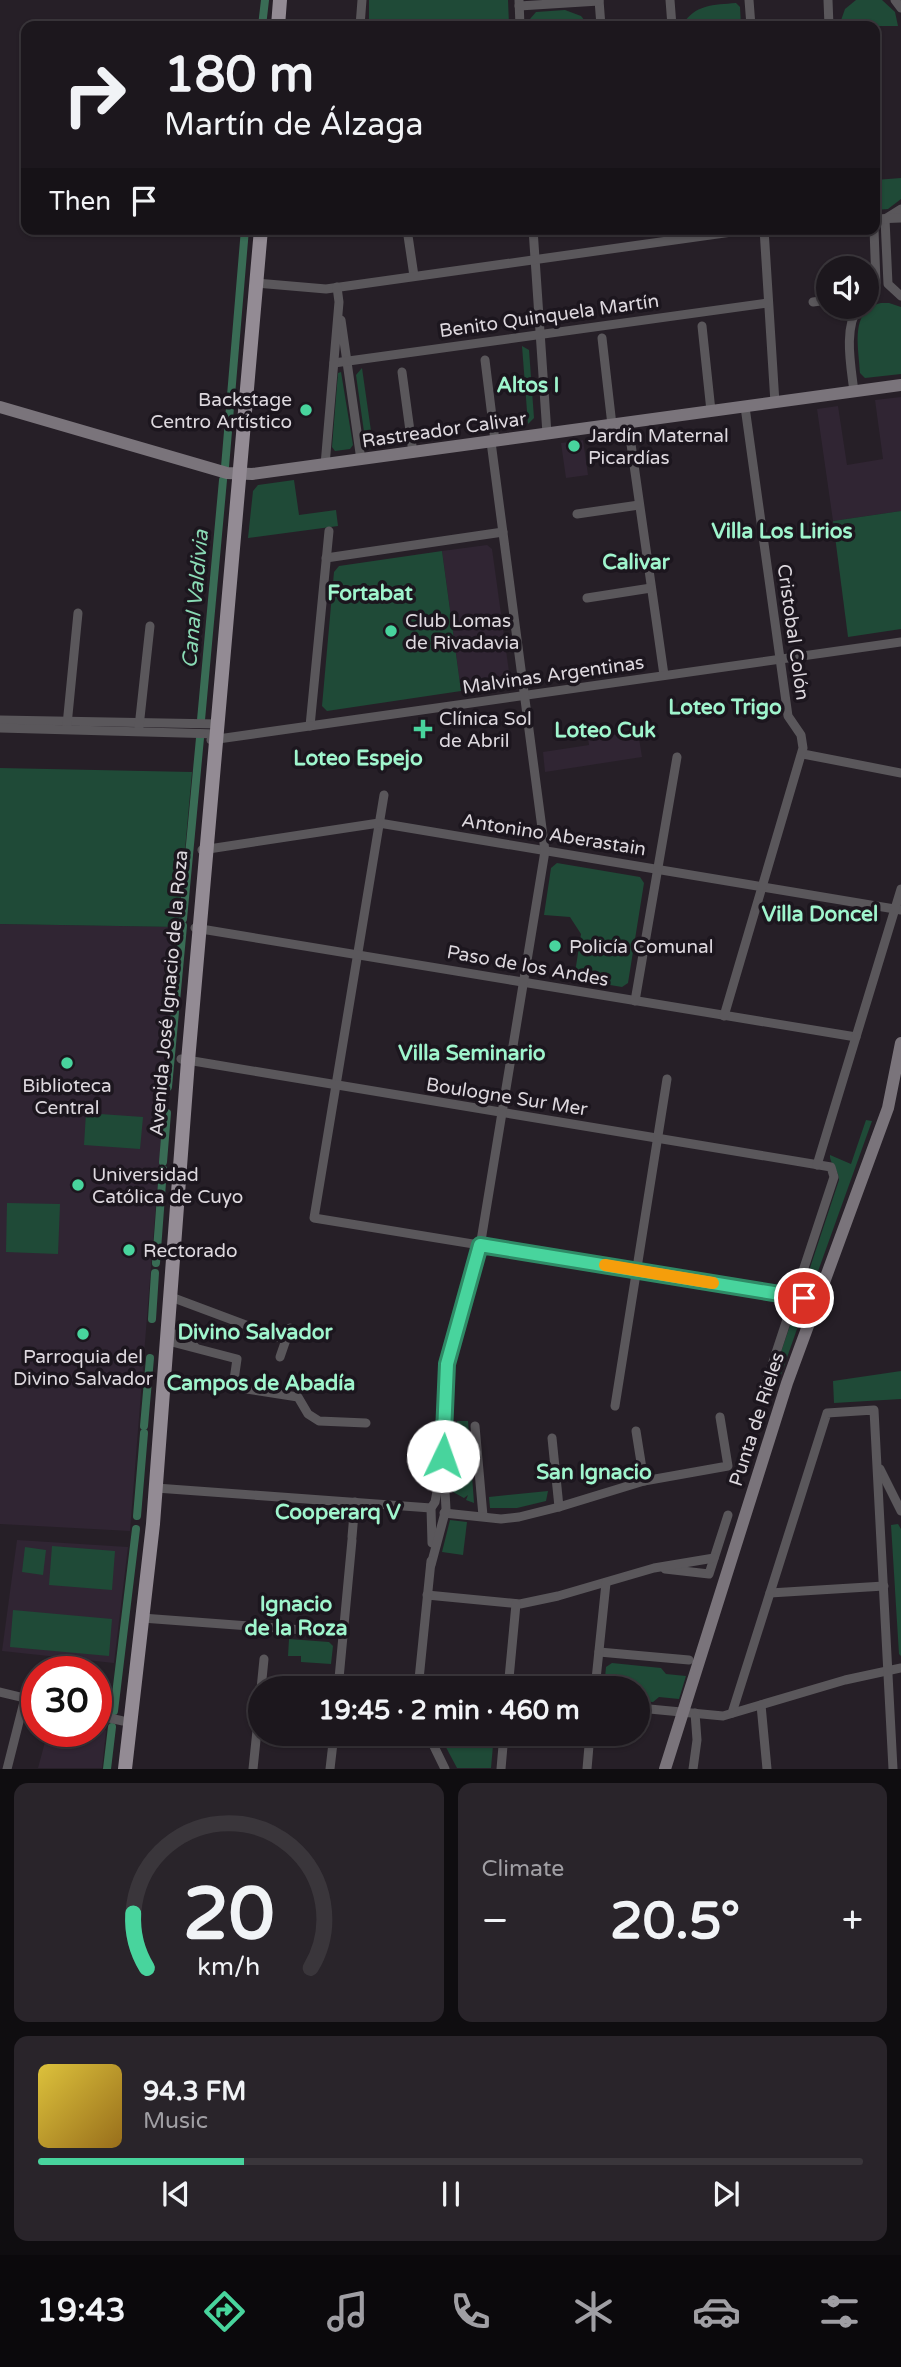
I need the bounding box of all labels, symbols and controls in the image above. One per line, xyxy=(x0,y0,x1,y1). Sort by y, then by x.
text: 180 m xyxy=(164,46,314,105)
icon: right xyxy=(49,49,140,140)
text: Martín de Álzaga xyxy=(164,106,424,144)
icon: arrive xyxy=(125,182,163,220)
text: Then xyxy=(49,186,111,217)
map controls xyxy=(816,256,879,319)
button: sound xyxy=(816,256,879,319)
street label: Benito Quinquela Martín xyxy=(438,290,660,342)
district label: Altos I xyxy=(497,373,559,398)
place label: Backstage Centro Artístico xyxy=(150,389,292,433)
marker: Backstage Centro Artístico xyxy=(298,402,314,418)
street label: Rastreador Calivar xyxy=(360,407,529,452)
place label: Jardín Maternal Picardías xyxy=(588,425,729,469)
marker: Jardín Maternal Picardías xyxy=(566,438,582,454)
district label: Villa Los Lirios xyxy=(711,519,853,544)
water label: Canal Valdivia xyxy=(177,528,214,669)
district label: Calivar xyxy=(602,550,671,575)
street label: Cristobal Colón xyxy=(773,563,813,702)
district label: Fortabat xyxy=(327,581,413,606)
place label: Club Lomas de Rivadavia xyxy=(405,610,520,654)
marker: Club Lomas de Rivadavia xyxy=(383,623,399,639)
street label: Malvinas Argentinas xyxy=(461,651,645,699)
district label: Loteo Trigo xyxy=(668,695,782,720)
place label: Clínica Sol de Abril xyxy=(439,708,532,752)
district label: Loteo Cuk xyxy=(554,718,656,743)
marker: Clínica Sol de Abril xyxy=(413,719,433,739)
district label: Loteo Espejo xyxy=(293,746,423,771)
street label: Antonino Aberastain xyxy=(460,810,648,860)
street label: Avenida José Ignacio de la Roza xyxy=(146,849,192,1137)
district label: Villa Doncel xyxy=(762,902,878,927)
place label: Policía Comunal xyxy=(569,936,713,958)
marker: Policía Comunal xyxy=(547,938,563,954)
street label: Paso de los Andes xyxy=(445,941,611,991)
district label: Villa Seminario xyxy=(398,1041,546,1066)
marker: Biblioteca Central xyxy=(59,1055,75,1071)
street label: Boulogne Sur Mer xyxy=(425,1073,590,1121)
place label: Biblioteca Central xyxy=(22,1075,112,1119)
place label: Universidad Católica de Cuyo xyxy=(92,1164,243,1208)
marker: Universidad Católica de Cuyo xyxy=(70,1177,86,1193)
place label: Rectorado xyxy=(143,1240,238,1262)
marker: Rectorado xyxy=(121,1242,137,1258)
pin xyxy=(774,1268,834,1328)
icon: arrive xyxy=(785,1279,823,1317)
district label: Divino Salvador xyxy=(177,1320,333,1345)
marker: Parroquia del Divino Salvador xyxy=(75,1326,91,1342)
place label: Parroquia del Divino Salvador xyxy=(13,1346,154,1390)
street label: Punta de Rieles xyxy=(725,1349,789,1489)
district label: Campos de Abadía xyxy=(167,1371,355,1396)
position arrow xyxy=(406,1419,480,1493)
district label: San Ignacio xyxy=(536,1460,652,1485)
district label: Cooperarq V xyxy=(275,1500,401,1525)
district label: Ignacio de la Roza xyxy=(244,1592,348,1641)
speed limit sign: 30 xyxy=(21,1656,112,1747)
text: 19:45 · 2 min · 460 m xyxy=(318,1695,580,1726)
text: Climate xyxy=(482,1855,564,1883)
text: 20 xyxy=(183,1872,274,1960)
text: 20.5° xyxy=(610,1890,740,1953)
text: − xyxy=(482,1898,509,1944)
text: + xyxy=(842,1898,863,1944)
text: km/h xyxy=(197,1952,260,1982)
text: 94.3 FM xyxy=(143,2076,246,2107)
text: Music xyxy=(143,2107,208,2135)
icon: previous xyxy=(157,2175,195,2213)
icon: pause xyxy=(432,2175,470,2213)
icon: next xyxy=(707,2175,745,2213)
icon: directions xyxy=(200,2287,249,2336)
icon: music xyxy=(323,2287,372,2336)
icon: phone xyxy=(446,2287,495,2336)
icon: climate xyxy=(569,2287,618,2336)
icon: car xyxy=(692,2287,741,2336)
icon: filters xyxy=(815,2287,864,2336)
text: 19:43 xyxy=(37,2292,126,2330)

